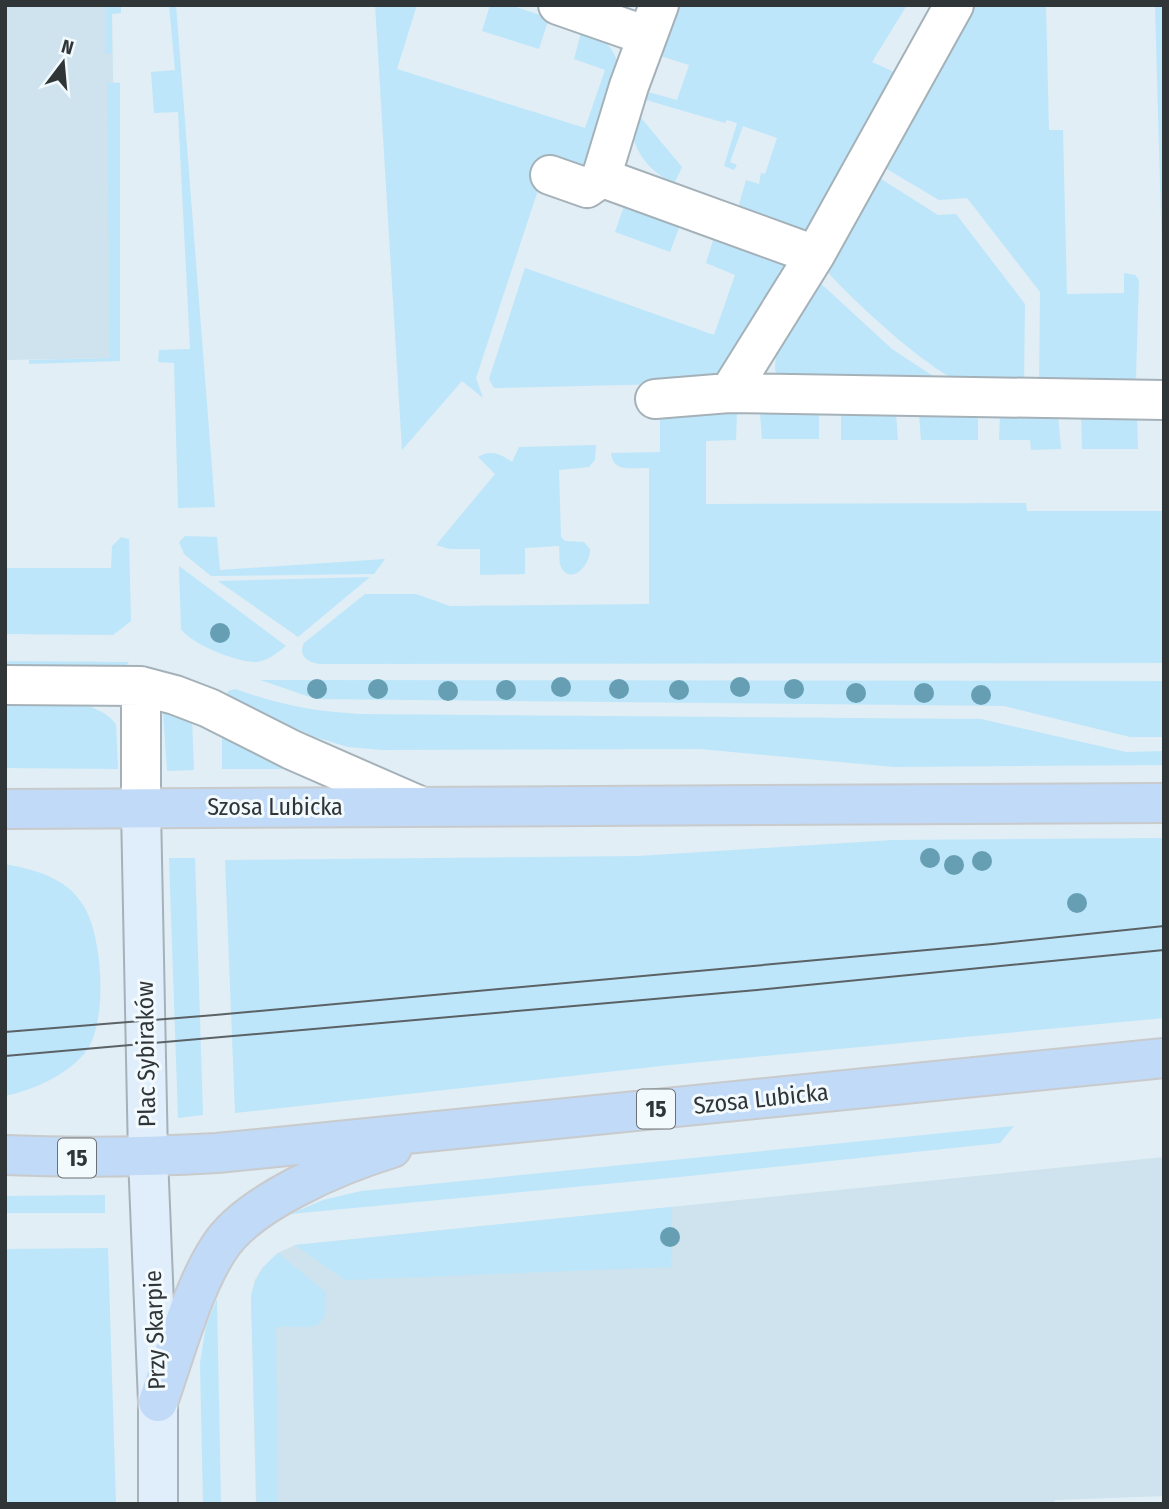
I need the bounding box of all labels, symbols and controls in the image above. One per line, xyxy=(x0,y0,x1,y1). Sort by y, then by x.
north arrow xyxy=(28,28,98,98)
text: N xyxy=(59,35,76,60)
street label: Szosa Lubicka xyxy=(207,793,343,821)
street label: Plac Sybiraków xyxy=(131,980,161,1127)
street label: Szosa Lubicka xyxy=(692,1078,830,1120)
road number: 15 xyxy=(637,1090,675,1128)
road number: 15 xyxy=(58,1138,96,1177)
street label: Przy Skarpie xyxy=(139,1270,171,1390)

